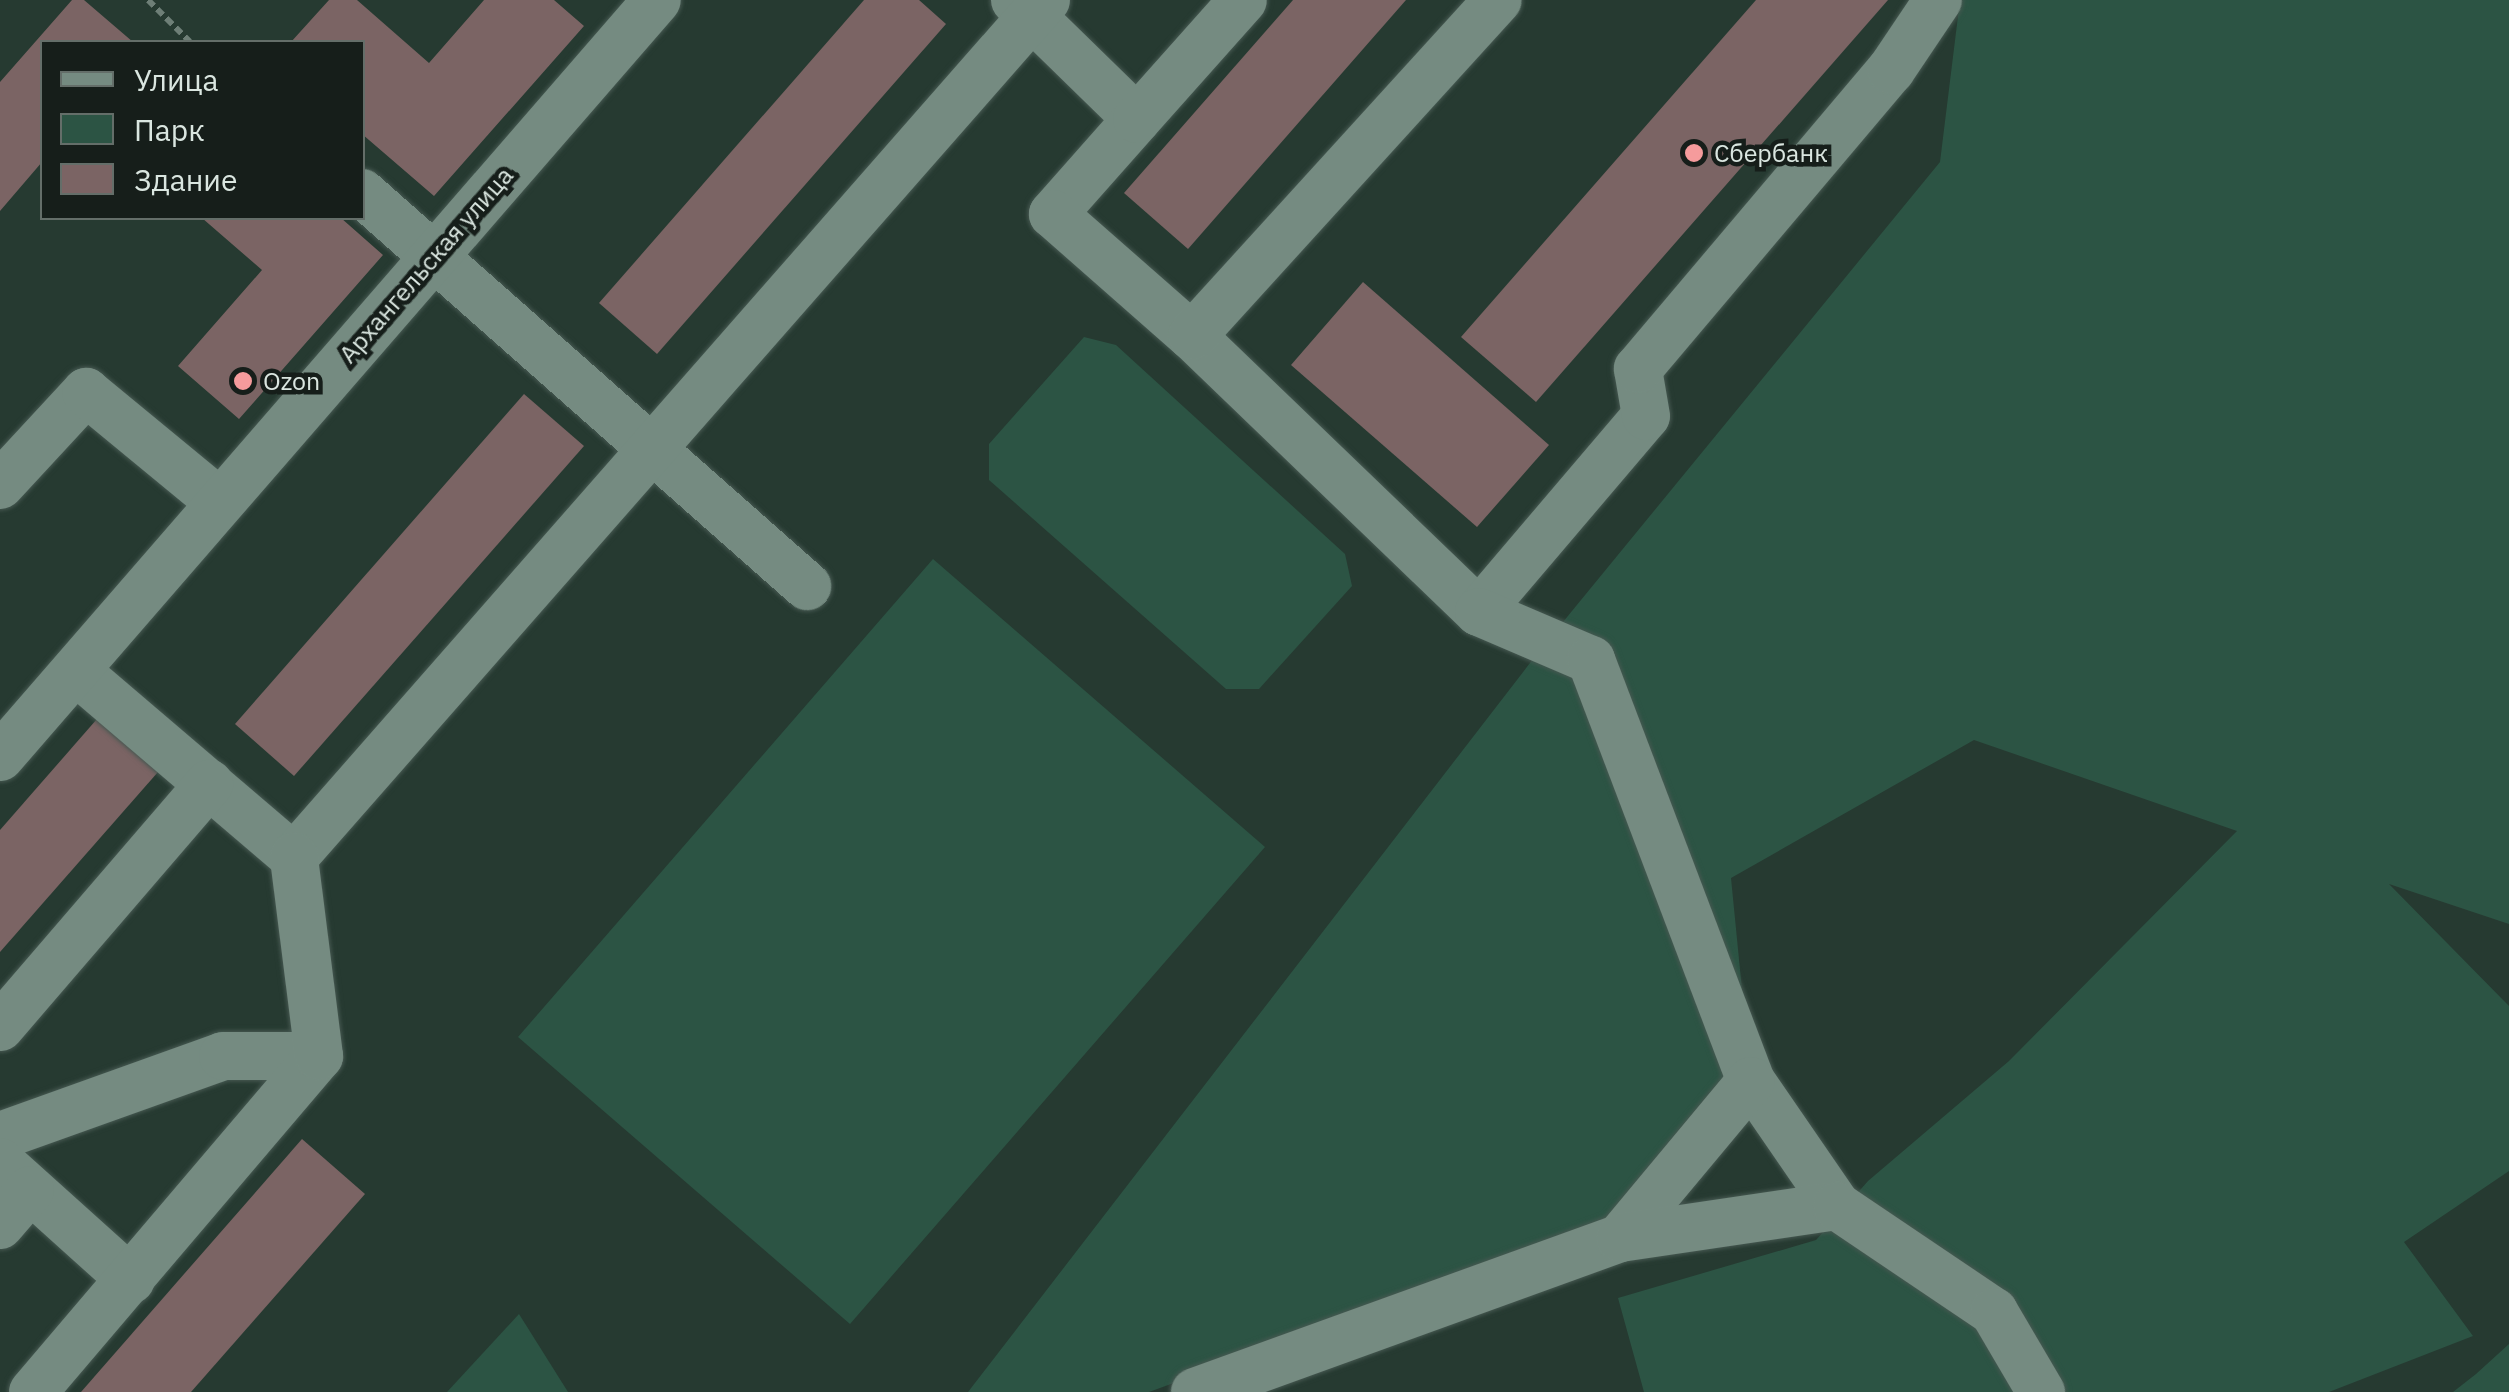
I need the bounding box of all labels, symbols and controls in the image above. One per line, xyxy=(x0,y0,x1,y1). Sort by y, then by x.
legend xyxy=(40,40,365,220)
text: Улица xyxy=(134,60,219,99)
text: Парк xyxy=(134,110,205,149)
place label: Сбербанк xyxy=(1714,138,1828,168)
marker: Сбербанк xyxy=(1683,142,1705,164)
text: Здание xyxy=(134,160,237,199)
street label: Архангельская улица xyxy=(333,161,519,369)
place label: Ozon xyxy=(263,366,320,396)
marker: Ozon xyxy=(232,370,254,392)

